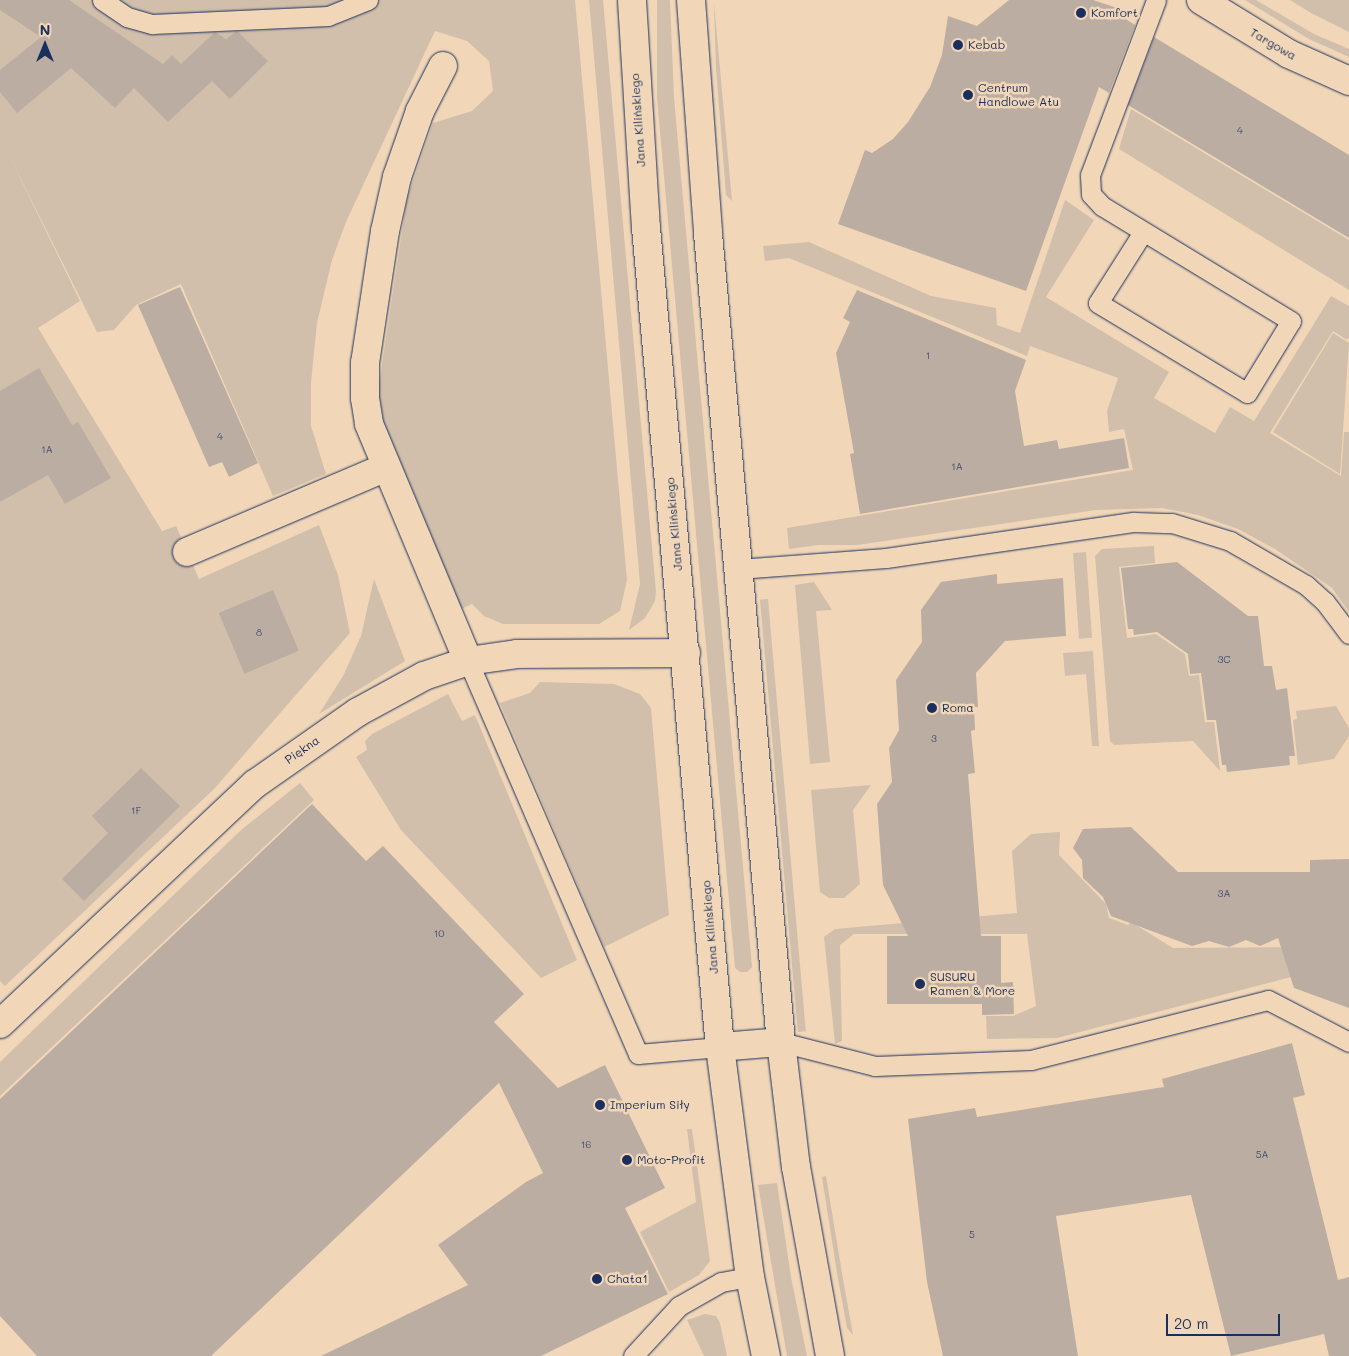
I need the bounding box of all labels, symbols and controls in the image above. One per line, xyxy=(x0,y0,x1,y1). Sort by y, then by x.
place label: Komfort xyxy=(1091,6,1138,20)
marker: Komfort xyxy=(1075,7,1087,19)
north arrow xyxy=(20,20,70,70)
text: N xyxy=(40,20,50,39)
street label: Targowa xyxy=(1247,25,1299,63)
place label: Kebab xyxy=(968,38,1005,52)
marker: Kebab xyxy=(952,39,964,51)
street label: Jana Kilińskiego xyxy=(628,73,648,167)
place label: Centrum Handlowe Atu xyxy=(978,81,1059,109)
marker: Centrum Handlowe Atu xyxy=(962,89,974,101)
house number: 4 xyxy=(1237,125,1243,137)
house number: 1 xyxy=(926,350,930,362)
house number: 4 xyxy=(217,431,223,443)
house number: 1A xyxy=(41,444,53,456)
house number: 1A xyxy=(951,461,963,473)
street label: Jana Kilińskiego xyxy=(663,477,685,571)
house number: 8 xyxy=(256,627,262,639)
house number: 3C xyxy=(1218,654,1230,666)
place label: Roma xyxy=(942,701,974,715)
marker: Roma xyxy=(926,702,938,714)
street label: Piękna xyxy=(282,733,322,767)
house number: 3 xyxy=(931,733,937,745)
house number: 1F xyxy=(131,805,141,817)
street label: Jana Kilińskiego xyxy=(699,880,721,974)
house number: 3A xyxy=(1218,888,1230,900)
house number: 10 xyxy=(434,928,444,940)
place label: SUSURU Ramen & More xyxy=(930,970,1015,998)
marker: SUSURU Ramen & More xyxy=(914,978,926,990)
place label: Imperium Siły xyxy=(610,1098,690,1112)
marker: Imperium Siły xyxy=(594,1099,606,1111)
house number: 16 xyxy=(581,1139,591,1151)
house number: 5A xyxy=(1256,1149,1268,1161)
place label: Moto-Profit xyxy=(637,1153,705,1167)
marker: Moto-Profit xyxy=(621,1154,633,1166)
house number: 5 xyxy=(969,1229,975,1241)
place label: Chata1 xyxy=(607,1272,648,1286)
marker: Chata1 xyxy=(591,1273,603,1285)
scale bar xyxy=(1169,1304,1283,1336)
text: 20 m xyxy=(1174,1313,1208,1333)

